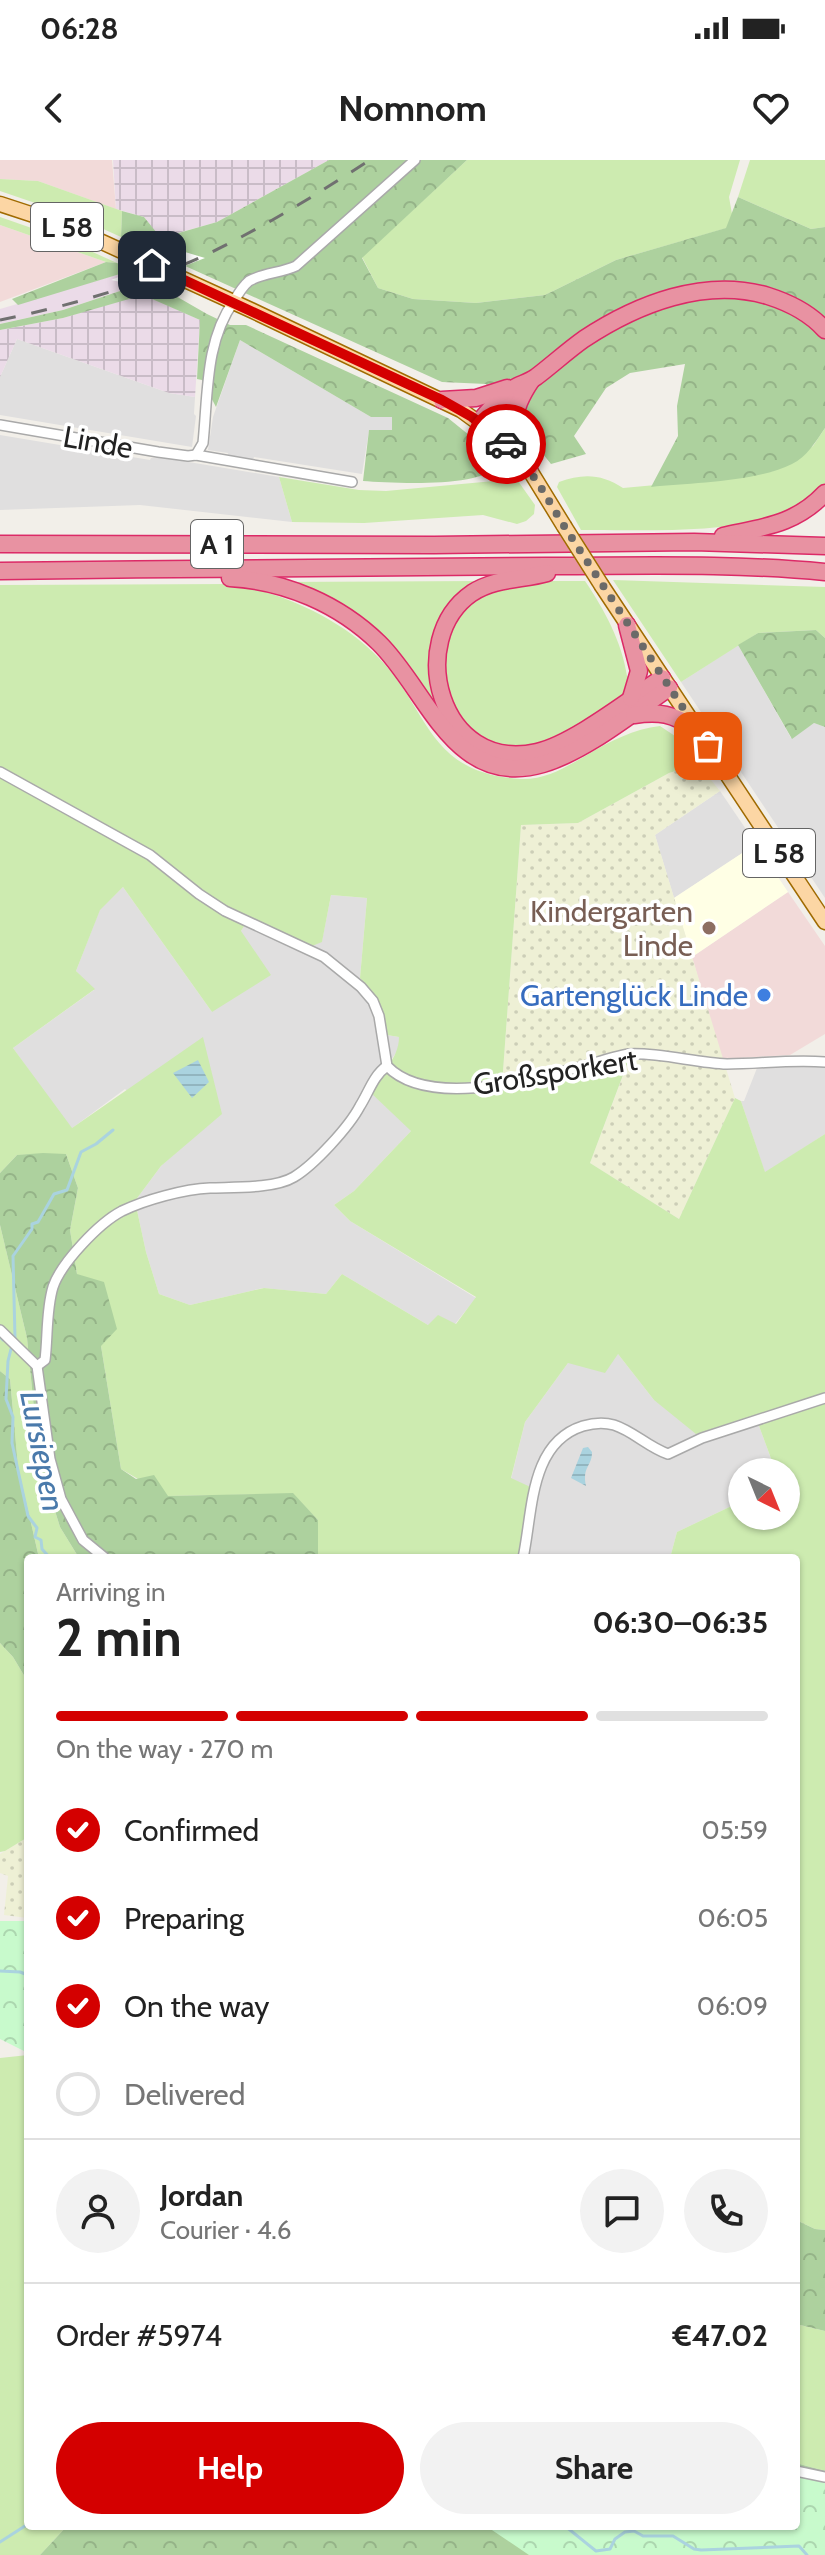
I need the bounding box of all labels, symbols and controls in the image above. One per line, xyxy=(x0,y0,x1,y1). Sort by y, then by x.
text: 06:28 xyxy=(40,10,119,47)
icon: back xyxy=(32,86,76,130)
text: Nomnom xyxy=(338,86,487,130)
icon: heart xyxy=(749,86,793,130)
road number: L 58 xyxy=(31,203,103,251)
pin xyxy=(118,231,186,299)
icon: home xyxy=(130,243,174,287)
courier xyxy=(466,404,546,484)
street label: Linde xyxy=(60,418,136,466)
icon: car xyxy=(484,422,528,466)
road number: A 1 xyxy=(191,520,243,568)
pin xyxy=(674,712,742,780)
icon: bag xyxy=(686,724,730,768)
road number: L 58 xyxy=(743,829,815,877)
place label: Kindergarten Linde xyxy=(530,893,693,964)
marker: Kindergarten Linde xyxy=(700,919,718,937)
place label: Gartenglück Linde xyxy=(520,977,748,1014)
marker: Gartenglück Linde xyxy=(755,986,773,1004)
street label: Großsporkert xyxy=(470,1041,640,1103)
water label: Lursiepen xyxy=(12,1387,74,1515)
north arrow xyxy=(728,1458,800,1530)
map controls xyxy=(728,1458,800,1530)
text: Arriving in xyxy=(56,1576,166,1608)
text: 06:30–06:35 xyxy=(592,1604,768,1641)
text: 2 min xyxy=(56,1606,182,1669)
text: On the way · 270 m xyxy=(56,1733,273,1765)
icon: check xyxy=(56,1808,100,1852)
text: Confirmed xyxy=(124,1812,259,1849)
text: 05:59 xyxy=(702,1814,768,1846)
icon: check xyxy=(56,1896,100,1940)
text: Preparing xyxy=(124,1900,244,1937)
text: 06:05 xyxy=(697,1902,768,1934)
icon: check xyxy=(56,1984,100,2028)
text: On the way xyxy=(124,1988,269,2025)
text: 06:09 xyxy=(697,1990,768,2022)
text: Delivered xyxy=(124,2076,245,2113)
button: person xyxy=(56,2169,140,2253)
button: chat xyxy=(580,2169,664,2253)
button: phone xyxy=(684,2169,768,2253)
text: Jordan xyxy=(160,2177,243,2214)
text: Courier · 4.6 xyxy=(160,2214,292,2246)
text: Order #5974 xyxy=(56,2317,222,2354)
text: €47.02 xyxy=(672,2317,768,2354)
button: Help xyxy=(56,2422,404,2514)
button: Share xyxy=(420,2422,768,2514)

